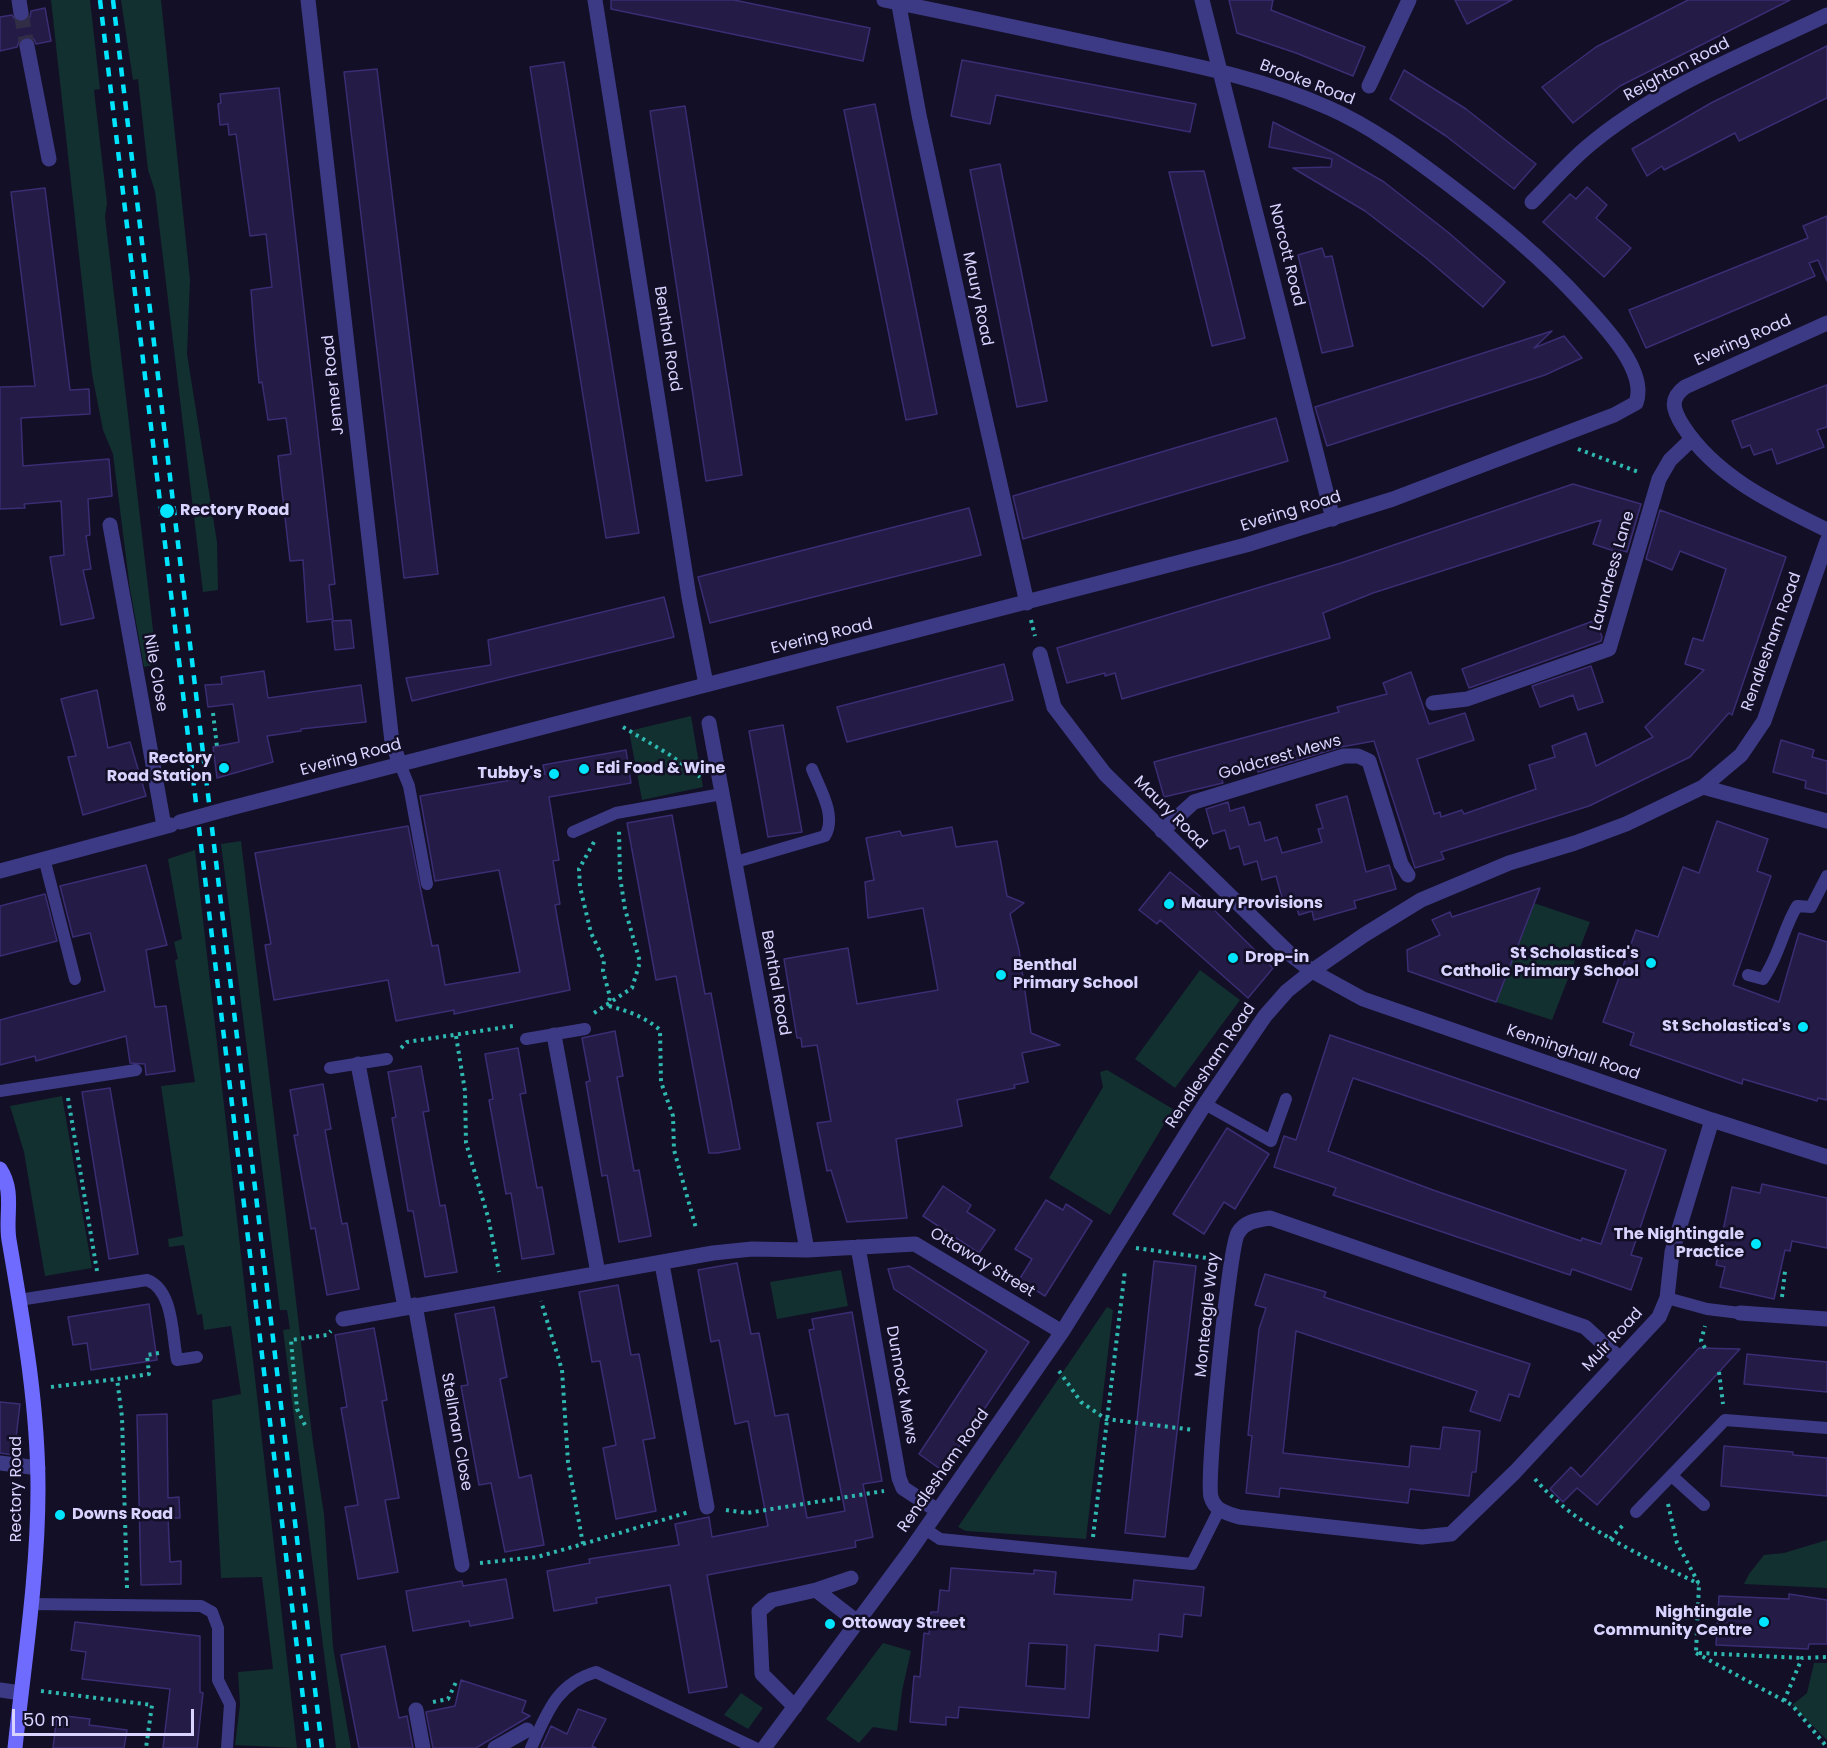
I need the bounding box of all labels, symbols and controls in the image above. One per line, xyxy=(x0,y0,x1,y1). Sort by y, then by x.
street label: Reighton Road xyxy=(1621,34,1733,106)
street label: Brooke Road xyxy=(1257,56,1357,110)
street label: Norcott Road xyxy=(1264,202,1308,308)
street label: Maury Road xyxy=(958,250,996,348)
street label: Benthal Road xyxy=(649,285,685,393)
street label: Evering Road xyxy=(1692,311,1794,371)
street label: Jenner Road xyxy=(319,334,349,436)
street label: Evering Road xyxy=(1238,488,1344,536)
place label: Rectory Road xyxy=(180,501,289,521)
marker: Rectory Road xyxy=(158,502,176,520)
street label: Laundress Lane xyxy=(1587,509,1639,633)
street label: Rendlesham Road xyxy=(1738,570,1806,714)
street label: Evering Road xyxy=(769,615,875,659)
street label: Nile Close xyxy=(139,633,171,713)
street label: Goldcrest Mews xyxy=(1216,731,1344,785)
street label: Evering Road xyxy=(298,735,404,781)
place label: Rectory Road Station xyxy=(107,749,212,787)
place label: Edi Food & Wine xyxy=(596,759,725,779)
marker: Rectory Road Station xyxy=(217,761,231,775)
marker: Edi Food & Wine xyxy=(577,762,591,776)
place label: Tubby's xyxy=(477,764,542,784)
marker: Tubby's xyxy=(547,767,561,781)
street label: Maury Road xyxy=(1129,772,1211,854)
place label: Maury Provisions xyxy=(1181,894,1323,914)
marker: Maury Provisions xyxy=(1162,897,1176,911)
street label: Benthal Road xyxy=(756,929,794,1037)
place label: St Scholastica's Catholic Primary School xyxy=(1441,944,1639,982)
place label: Drop-in xyxy=(1245,948,1309,968)
marker: Drop-in xyxy=(1226,951,1240,965)
place label: Benthal Primary School xyxy=(1013,956,1138,994)
marker: St Scholastica's Catholic Primary School xyxy=(1644,956,1658,970)
marker: Benthal Primary School xyxy=(994,968,1008,982)
street label: Rendlesham Road xyxy=(1162,1000,1260,1132)
place label: St Scholastica's xyxy=(1662,1017,1791,1037)
marker: St Scholastica's xyxy=(1796,1020,1810,1034)
street label: Kenninghall Road xyxy=(1504,1021,1642,1085)
street label: Ottaway Street xyxy=(926,1224,1038,1302)
place label: The Nightingale Practice xyxy=(1614,1225,1744,1263)
marker: The Nightingale Practice xyxy=(1749,1237,1763,1251)
street label: Monteagle Way xyxy=(1192,1252,1224,1378)
street label: Muir Road xyxy=(1579,1304,1647,1376)
street label: Dunnock Mews xyxy=(881,1324,921,1446)
street label: Stellman Close xyxy=(436,1371,476,1493)
street label: Rendlesham Road xyxy=(894,1406,994,1536)
street label: Rectory Road xyxy=(7,1436,27,1542)
place label: Downs Road xyxy=(72,1505,173,1525)
marker: Downs Road xyxy=(53,1508,67,1522)
place label: Nightingale Community Centre xyxy=(1593,1603,1752,1641)
place label: Ottoway Street xyxy=(842,1614,965,1634)
marker: Nightingale Community Centre xyxy=(1757,1615,1771,1629)
marker: Ottoway Street xyxy=(823,1617,837,1631)
scale bar xyxy=(15,1697,196,1735)
text: 50 m xyxy=(23,1707,69,1732)

